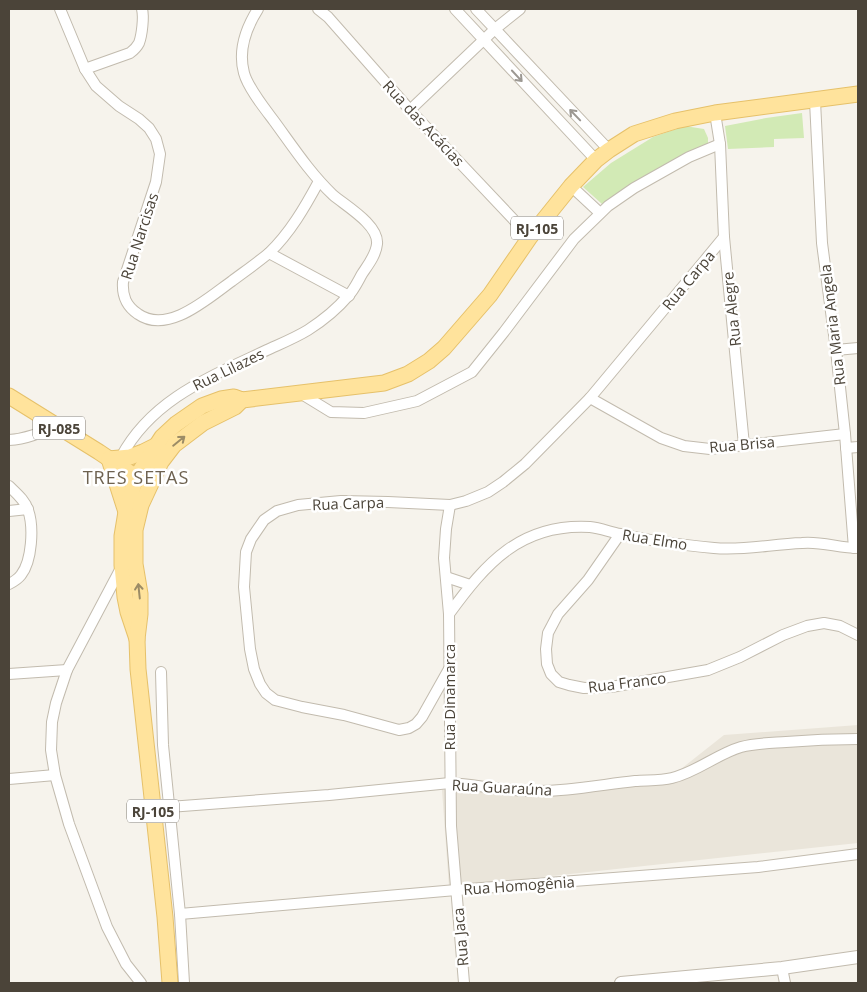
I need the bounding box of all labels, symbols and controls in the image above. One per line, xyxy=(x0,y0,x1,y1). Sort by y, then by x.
one-way arrow xyxy=(511,69,523,82)
street label: Rua das Acácias xyxy=(379,76,469,170)
one-way arrow xyxy=(569,108,581,121)
street label: Rua Narcisas xyxy=(116,190,162,282)
road number: RJ-105 xyxy=(511,217,563,240)
street label: Rua Carpa xyxy=(657,246,719,314)
street label: Rua Maria Angela xyxy=(815,263,849,387)
street label: Rua Alegre xyxy=(717,271,745,347)
street label: Rua Lilazes xyxy=(189,343,267,395)
road number: RJ-085 xyxy=(33,416,85,439)
street label: Rua Brisa xyxy=(708,431,776,457)
one-way arrow xyxy=(173,436,186,447)
district label: TRES SETAS xyxy=(83,465,189,489)
street label: Rua Carpa xyxy=(312,492,384,514)
street label: Rua Elmo xyxy=(621,524,689,554)
one-way arrow xyxy=(134,583,144,599)
street label: Rua Dinamarca xyxy=(439,644,459,750)
street label: Rua Franco xyxy=(587,667,667,697)
street label: Rua Guaraúna xyxy=(451,774,553,800)
road number: RJ-105 xyxy=(127,799,179,822)
street label: Rua Homogênia xyxy=(463,871,575,899)
street label: Rua Jaca xyxy=(447,907,473,967)

